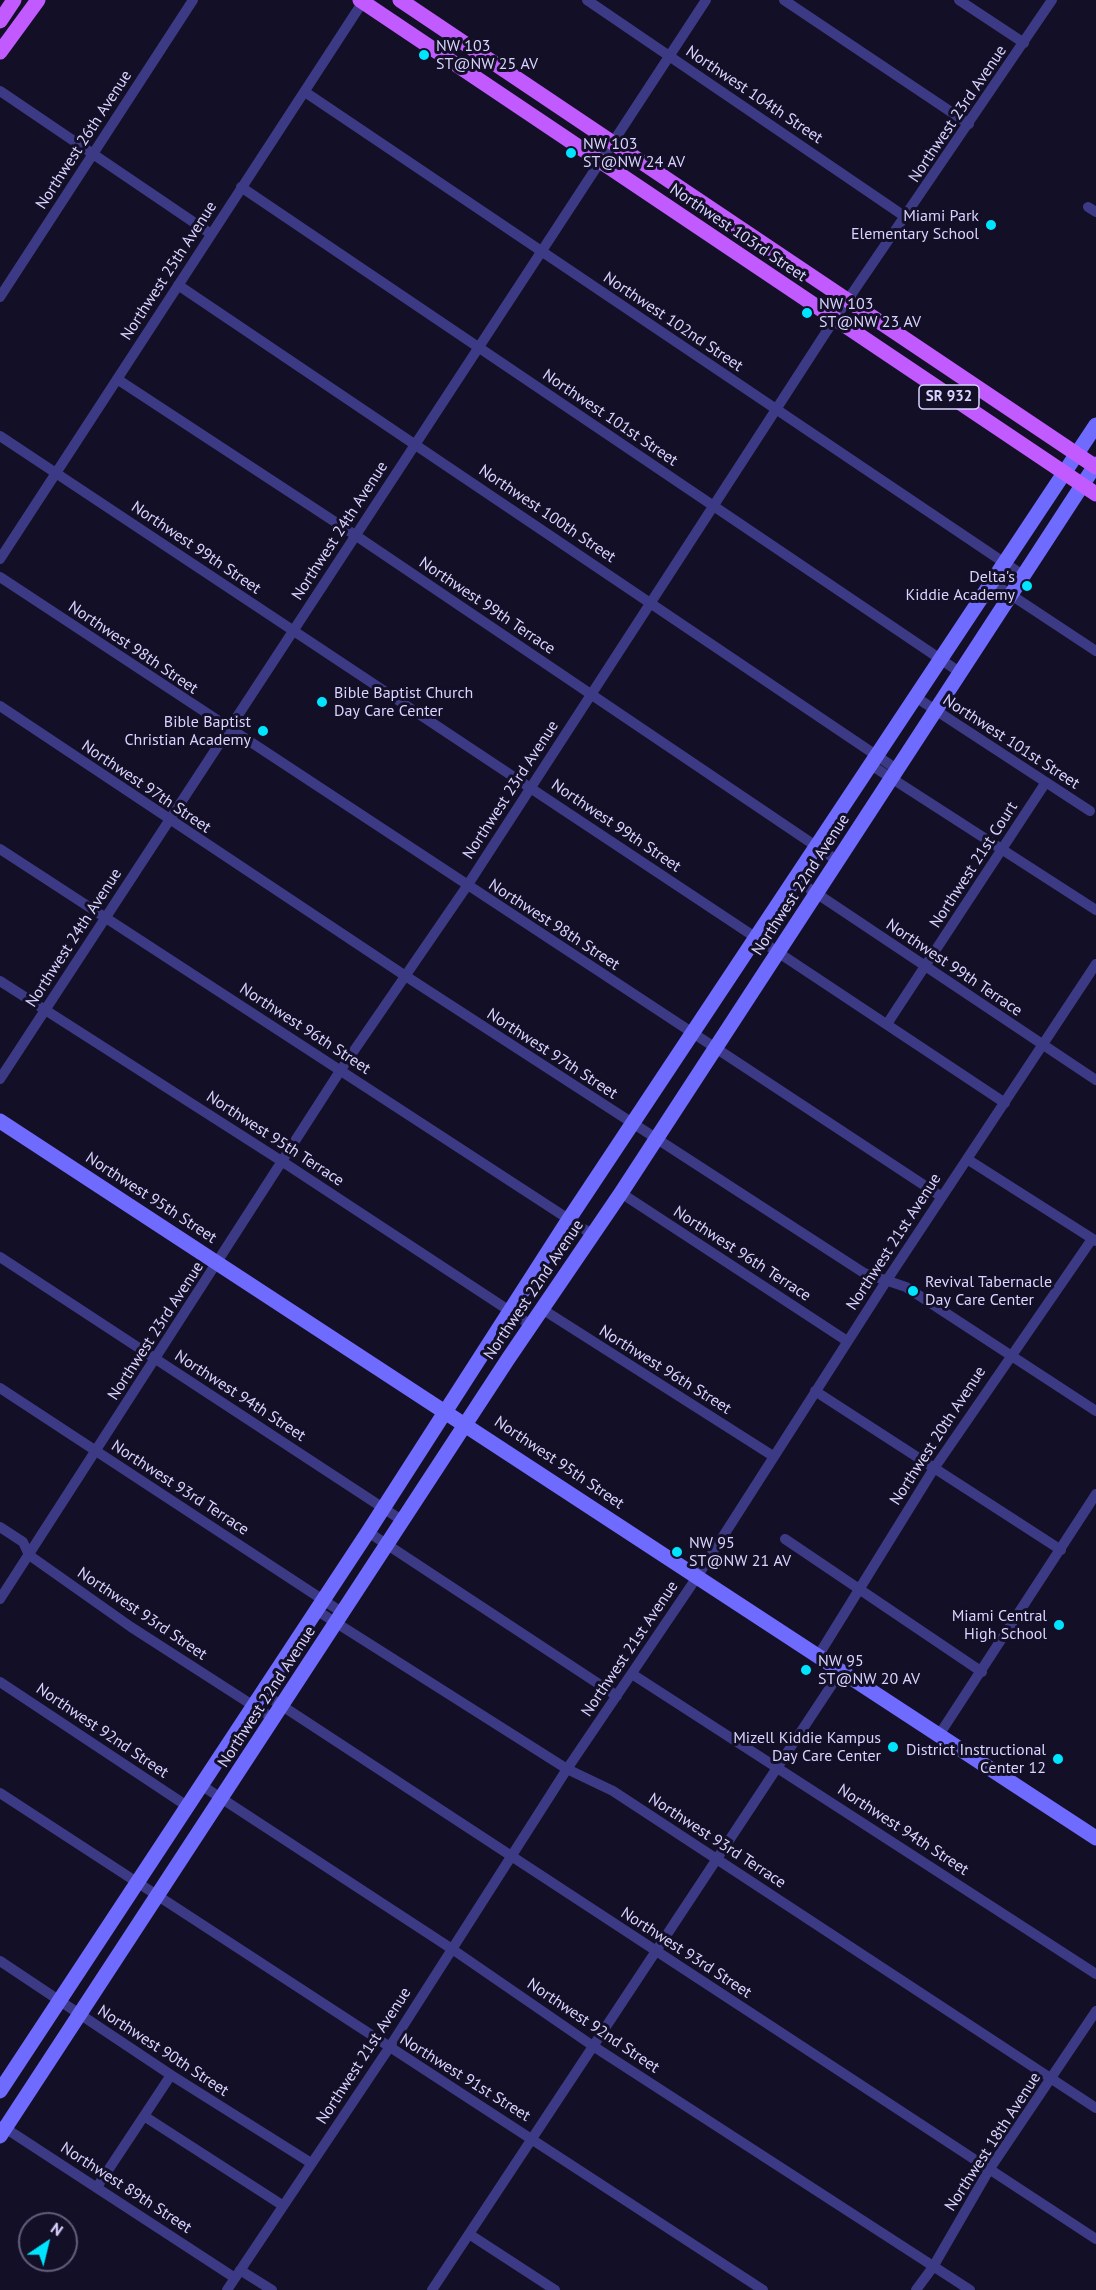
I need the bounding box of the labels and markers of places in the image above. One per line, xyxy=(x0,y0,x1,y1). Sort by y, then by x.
place label: NW 103 ST@NW 25 AV xyxy=(436,36,538,74)
marker: NW 103 ST@NW 25 AV xyxy=(417,48,431,62)
place label: NW 103 ST@NW 24 AV xyxy=(583,134,685,172)
marker: NW 103 ST@NW 24 AV xyxy=(564,146,578,160)
place label: Miami Park Elementary School xyxy=(851,206,979,244)
marker: Miami Park Elementary School xyxy=(984,218,998,232)
place label: NW 103 ST@NW 23 AV xyxy=(819,294,921,332)
marker: NW 103 ST@NW 23 AV xyxy=(800,306,814,320)
place label: Delta's Kiddie Academy xyxy=(906,567,1015,605)
marker: Delta's Kiddie Academy xyxy=(1020,579,1034,593)
place label: Bible Baptist Church Day Care Center xyxy=(334,683,473,721)
marker: Bible Baptist Church Day Care Center xyxy=(315,695,329,709)
place label: Bible Baptist Christian Academy xyxy=(124,712,251,750)
marker: Bible Baptist Christian Academy xyxy=(256,724,270,738)
place label: Revival Tabernacle Day Care Center xyxy=(925,1272,1052,1310)
marker: Revival Tabernacle Day Care Center xyxy=(906,1284,920,1298)
place label: NW 95 ST@NW 21 AV xyxy=(689,1533,791,1571)
marker: NW 95 ST@NW 21 AV xyxy=(670,1545,684,1559)
place label: Miami Central High School xyxy=(952,1606,1047,1644)
marker: Miami Central High School xyxy=(1052,1618,1066,1632)
place label: NW 95 ST@NW 20 AV xyxy=(818,1651,920,1689)
marker: NW 95 ST@NW 20 AV xyxy=(799,1663,813,1677)
place label: Mizell Kiddie Kampus Day Care Center xyxy=(733,1728,881,1766)
marker: Mizell Kiddie Kampus Day Care Center xyxy=(886,1740,900,1754)
place label: District Instructional Center 12 xyxy=(906,1740,1046,1778)
marker: District Instructional Center 12 xyxy=(1051,1752,1065,1766)

